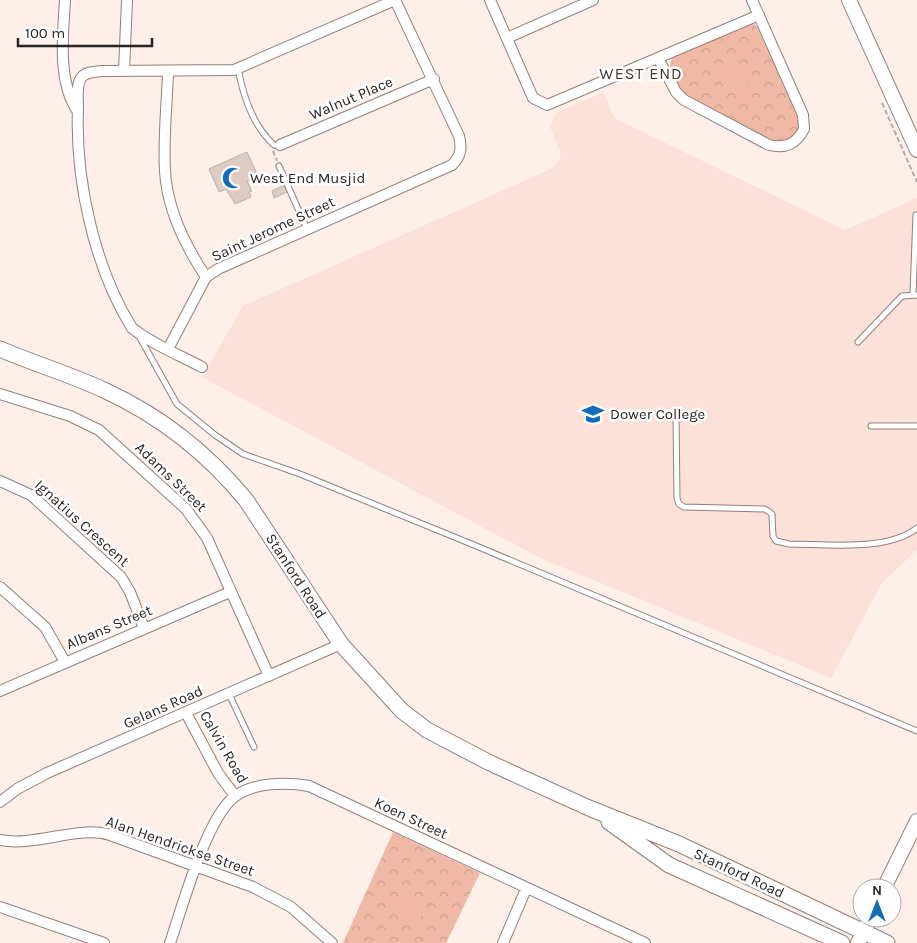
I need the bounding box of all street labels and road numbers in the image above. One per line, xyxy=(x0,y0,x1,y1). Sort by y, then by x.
street label: Walnut Place xyxy=(307,72,395,124)
street label: Saint Jerome Street xyxy=(209,192,338,265)
street label: Adams Street xyxy=(132,438,211,516)
street label: Ignatius Crescent xyxy=(31,476,133,570)
street label: Stanford Road xyxy=(262,530,330,622)
street label: Albans Street xyxy=(63,601,155,653)
street label: Gelans Road xyxy=(121,682,205,732)
street label: Calvin Road xyxy=(196,708,252,786)
street label: Koen Street xyxy=(371,793,451,843)
street label: Alan Hendrickse Street xyxy=(103,812,257,880)
street label: Stanford Road xyxy=(691,844,787,902)

